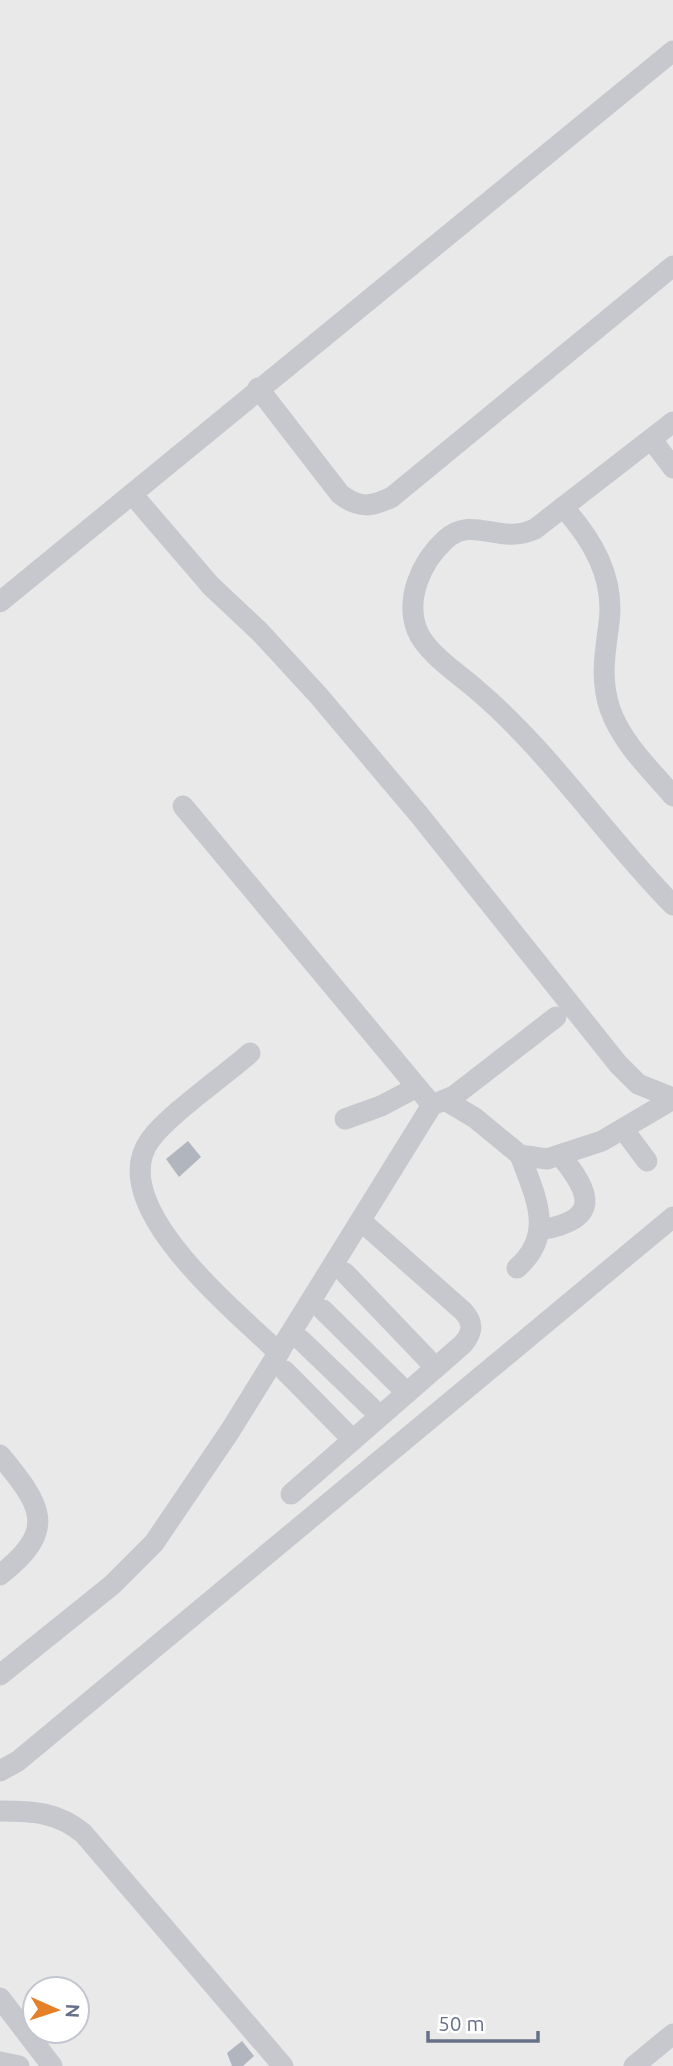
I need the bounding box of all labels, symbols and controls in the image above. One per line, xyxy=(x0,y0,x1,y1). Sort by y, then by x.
north arrow xyxy=(21,1975,91,2045)
scale bar xyxy=(428,2000,538,2044)
text: N xyxy=(62,2003,84,2019)
text: 50 m xyxy=(438,2011,485,2035)

